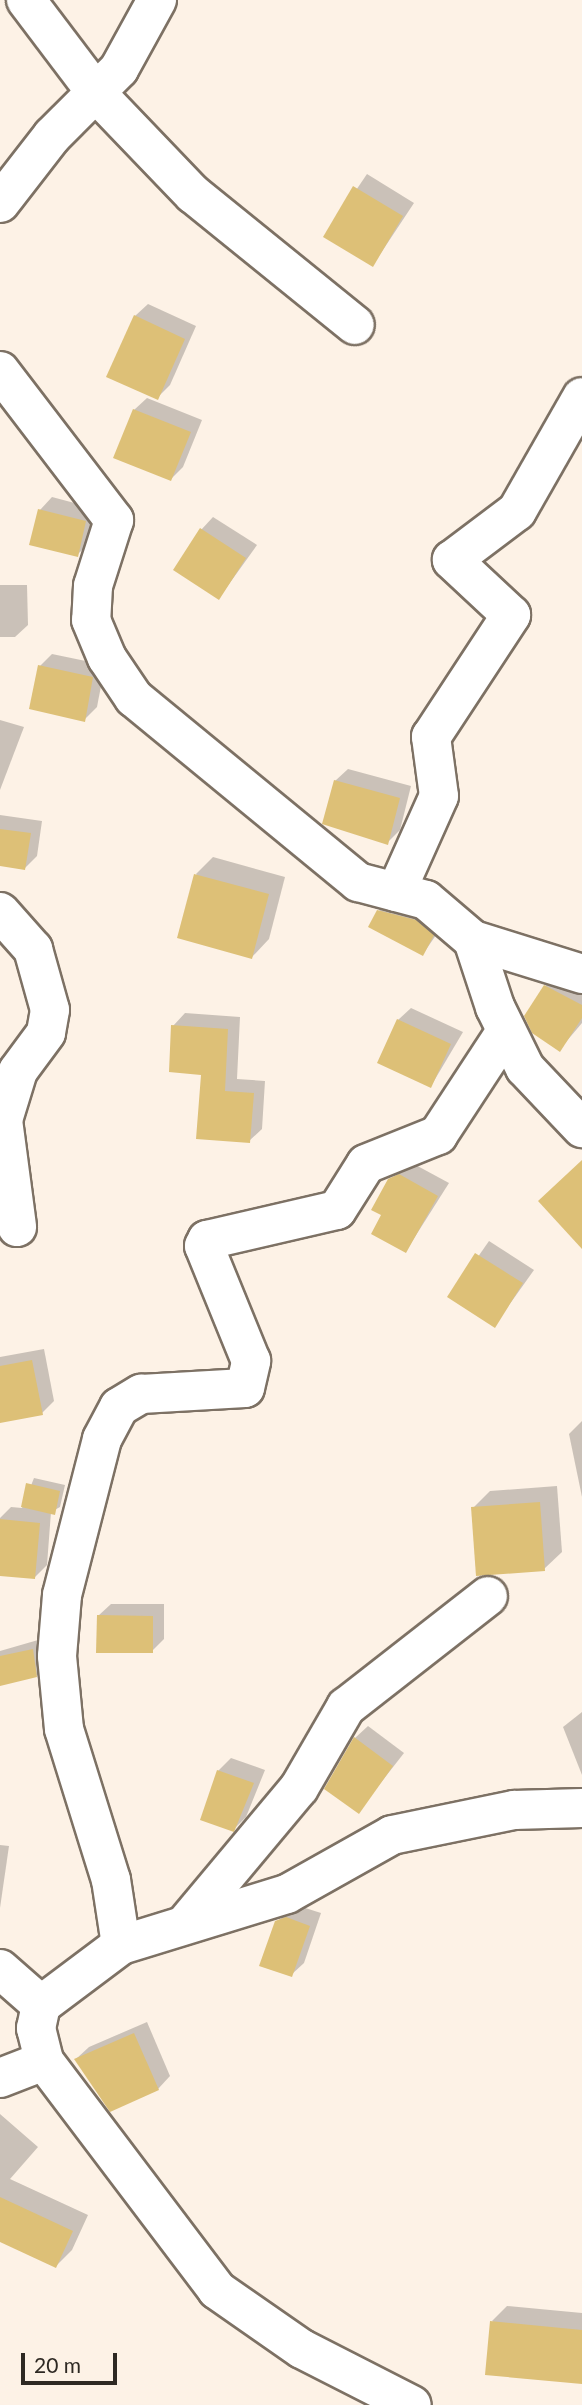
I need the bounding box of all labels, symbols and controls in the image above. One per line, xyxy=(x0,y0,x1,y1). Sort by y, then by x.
scale bar xyxy=(24,2338,121,2382)
text: 20 m xyxy=(34,2352,81,2377)

